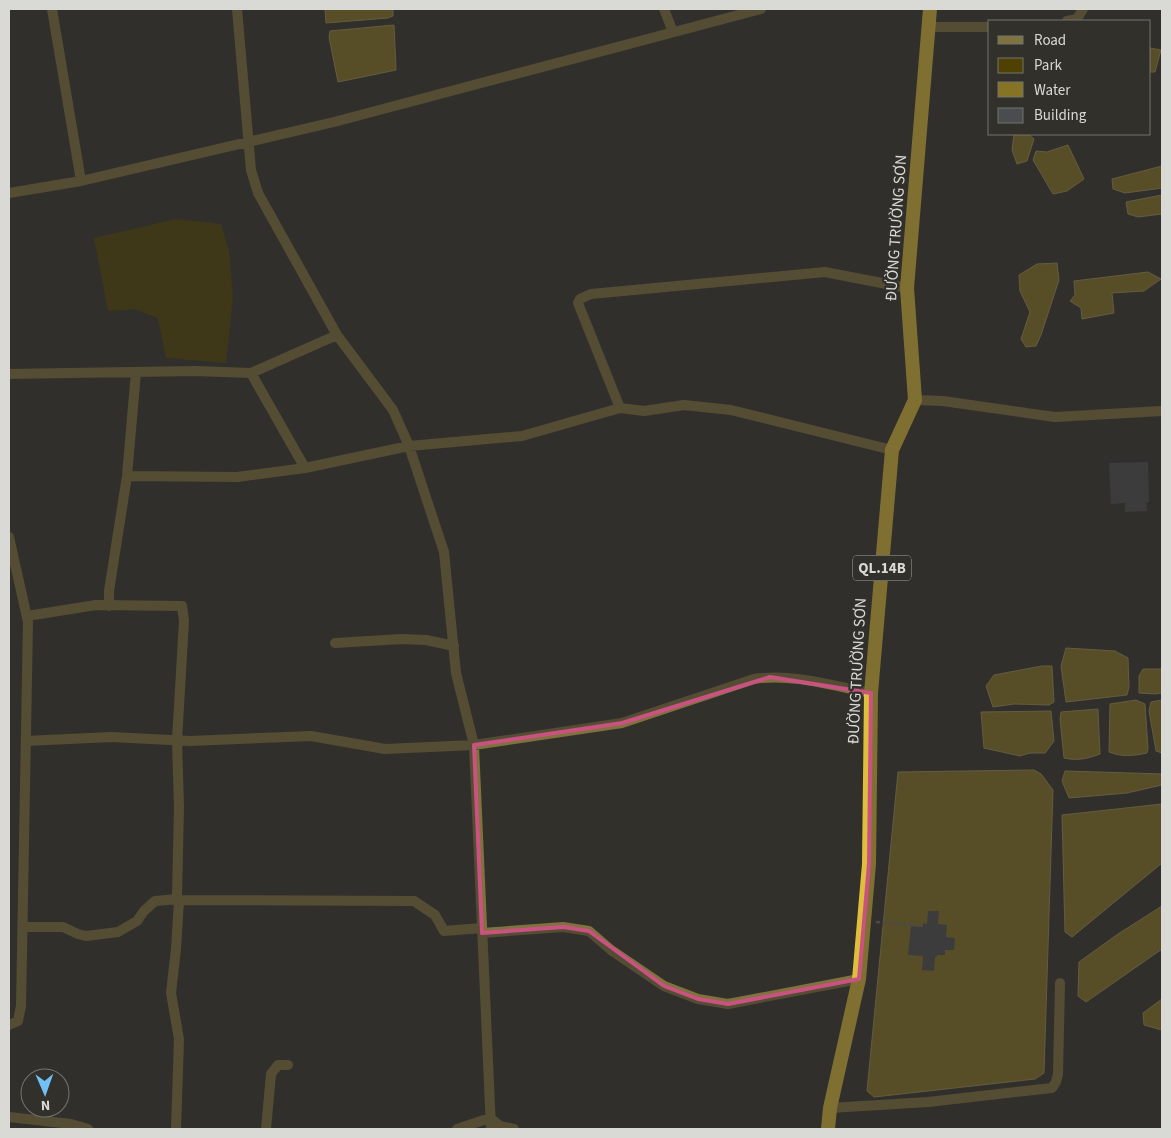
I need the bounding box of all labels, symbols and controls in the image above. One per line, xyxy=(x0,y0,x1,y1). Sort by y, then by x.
legend xyxy=(988,20,1151,135)
text: Road xyxy=(1034,30,1066,51)
text: Park xyxy=(1034,55,1063,76)
text: Water xyxy=(1034,80,1071,101)
text: Building xyxy=(1034,105,1087,126)
street label: ĐƯỜNG TRƯỜNG SƠN xyxy=(880,154,912,302)
road number: QL.14B xyxy=(853,556,911,580)
street label: ĐƯỜNG TRƯỜNG SƠN xyxy=(842,597,872,745)
north arrow xyxy=(20,1068,70,1118)
text: N xyxy=(40,1095,50,1115)

